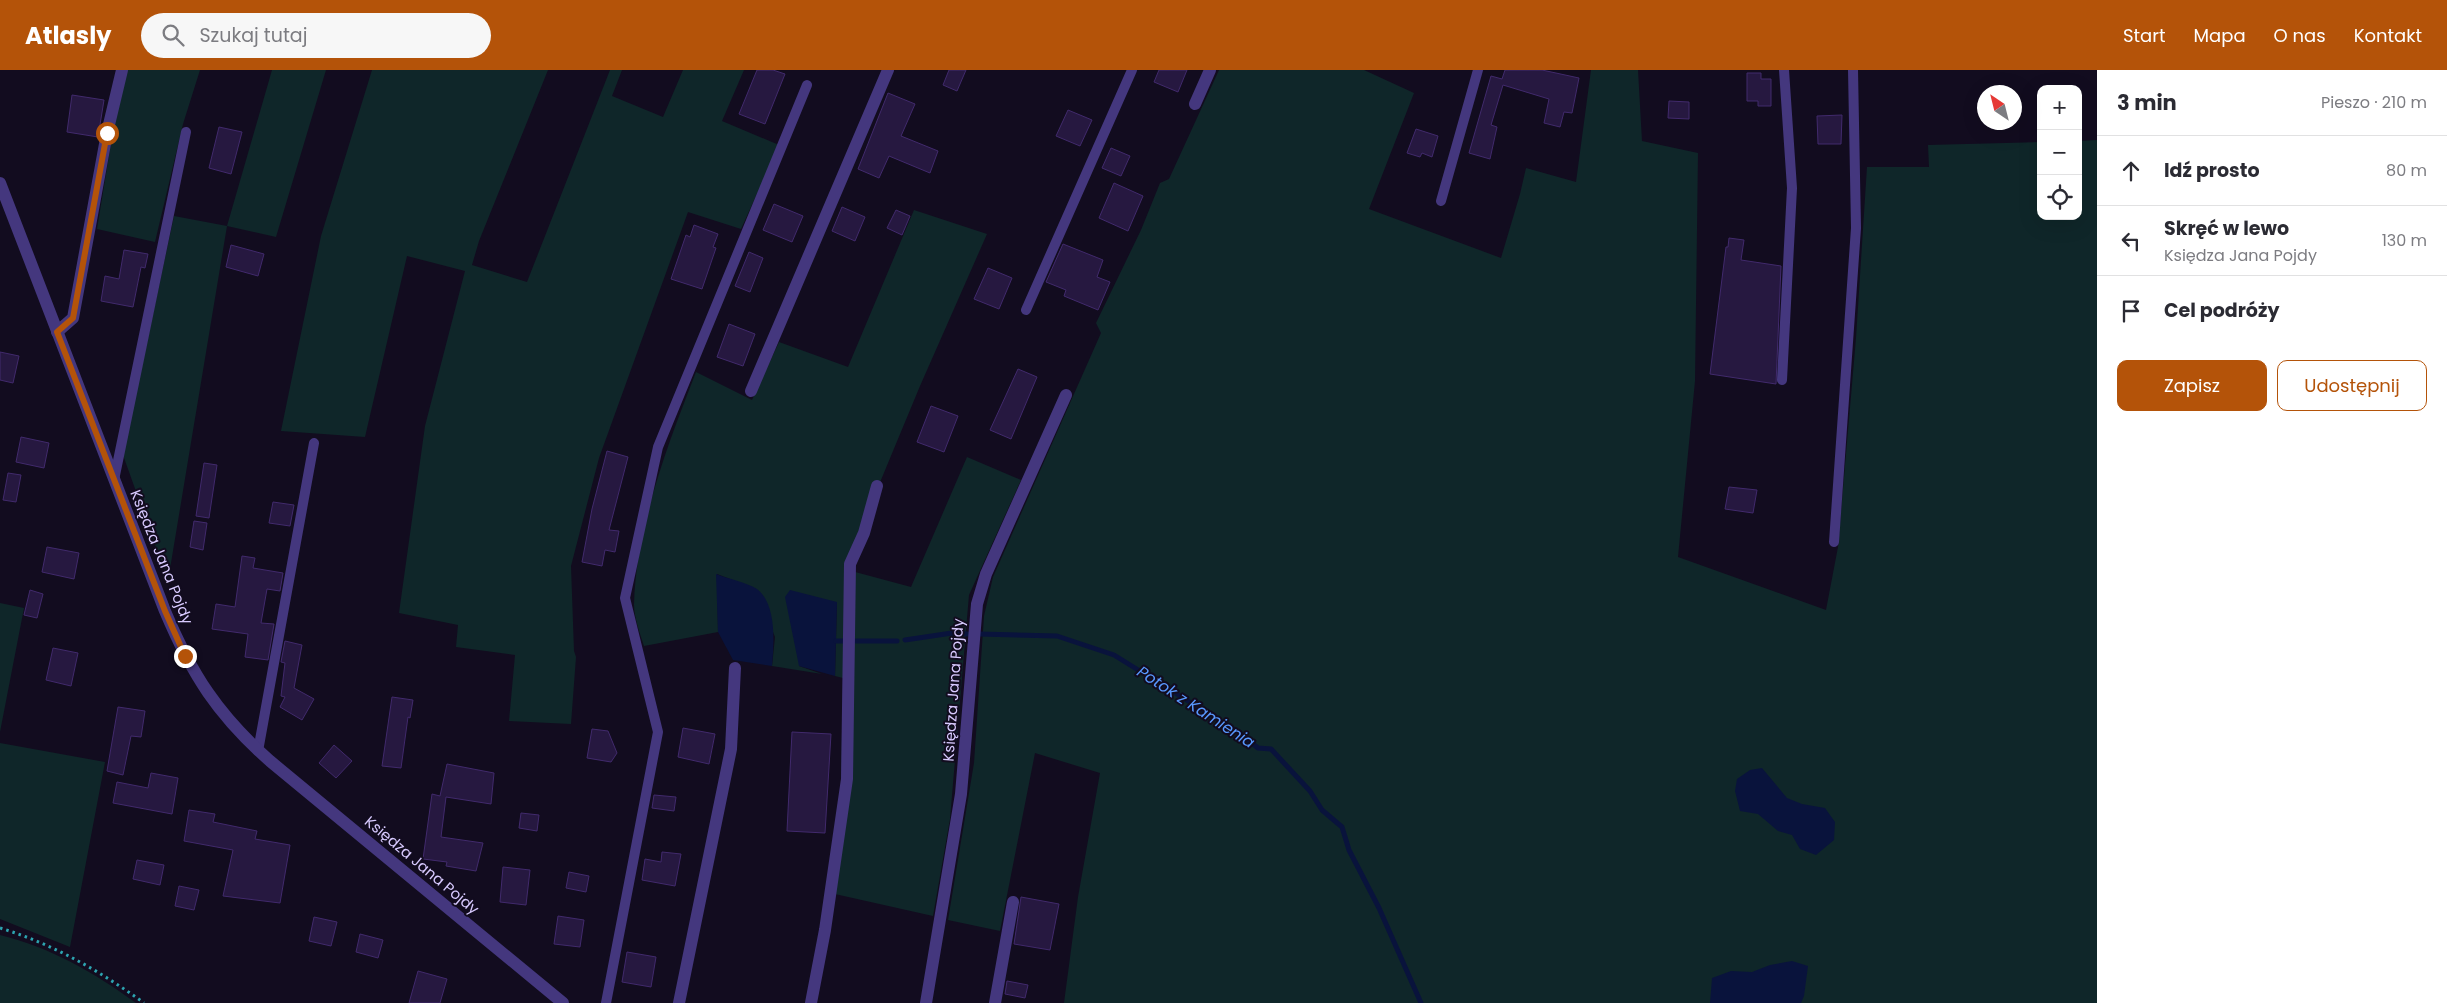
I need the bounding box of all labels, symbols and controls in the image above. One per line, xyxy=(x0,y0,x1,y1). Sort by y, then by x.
search box xyxy=(141,13,491,58)
text: Atlasly xyxy=(25,19,111,52)
icon: search xyxy=(159,21,187,49)
text: Szukaj tutaj xyxy=(199,22,307,49)
text: Start xyxy=(2123,23,2166,48)
text: Mapa xyxy=(2194,23,2246,48)
text: O nas xyxy=(2274,23,2326,48)
text: Kontakt xyxy=(2354,23,2422,48)
north arrow xyxy=(1977,85,2022,130)
map controls xyxy=(2037,85,2082,220)
button: + xyxy=(2037,85,2082,130)
text: 3 min xyxy=(2117,88,2177,117)
text: Pieszo · 210 m xyxy=(2321,91,2427,114)
route start xyxy=(96,122,119,145)
button: − xyxy=(2037,130,2082,175)
icon: ahead xyxy=(2117,157,2145,185)
text: Idź prosto xyxy=(2164,157,2260,184)
text: 80 m xyxy=(2386,159,2427,182)
button: locate xyxy=(2037,175,2082,220)
text: Skręć w lewo xyxy=(2164,215,2289,242)
icon: left xyxy=(2117,227,2145,255)
text: 130 m xyxy=(2382,229,2427,252)
text: Księdza Jana Pojdy xyxy=(2164,244,2317,267)
icon: arrive xyxy=(2117,297,2145,325)
text: Cel podróży xyxy=(2164,297,2279,324)
button: Zapisz xyxy=(2117,360,2267,411)
button: Udostępnij xyxy=(2277,360,2427,411)
street label: Księdza Jana Pojdy xyxy=(125,487,199,628)
street label: Księdza Jana Pojdy xyxy=(938,617,969,762)
route end xyxy=(174,645,197,668)
water label: Potok z Kamienia xyxy=(1133,660,1260,754)
street label: Księdza Jana Pojdy xyxy=(360,811,484,919)

